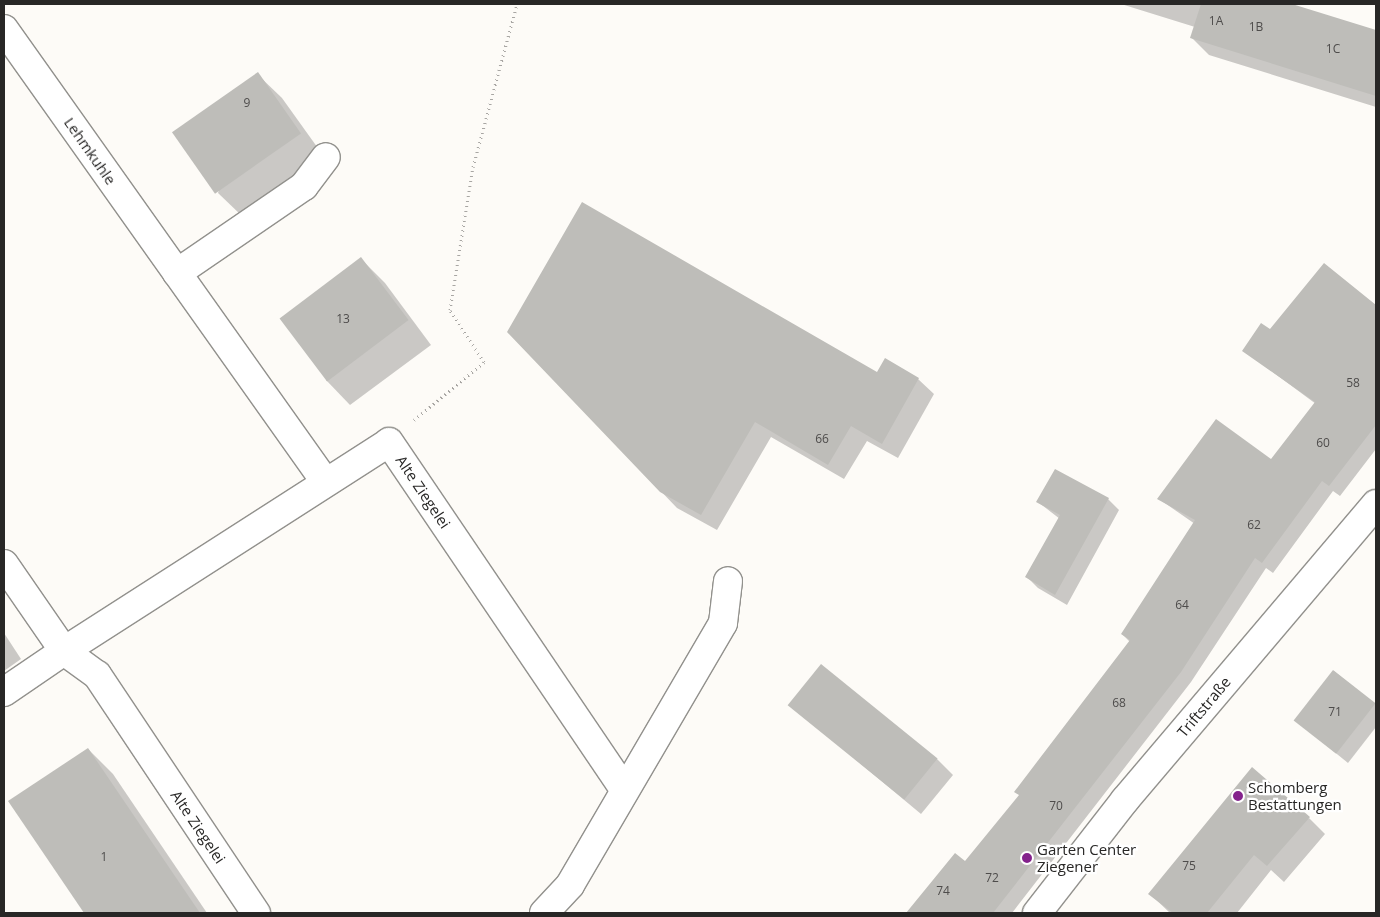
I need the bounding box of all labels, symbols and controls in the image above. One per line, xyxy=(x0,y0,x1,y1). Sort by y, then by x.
house number: 1A xyxy=(1209,14,1223,28)
house number: 1B xyxy=(1249,20,1263,34)
house number: 1C xyxy=(1326,42,1340,56)
house number: 9 xyxy=(244,96,250,110)
street label: Lehmkuhle xyxy=(60,114,120,188)
house number: 13 xyxy=(336,312,350,326)
house number: 58 xyxy=(1346,376,1360,390)
house number: 66 xyxy=(815,432,829,446)
house number: 60 xyxy=(1316,436,1330,450)
street label: Alte Ziegelei xyxy=(392,452,454,532)
house number: 62 xyxy=(1247,518,1261,532)
house number: 64 xyxy=(1175,598,1189,612)
street label: Triftstraße xyxy=(1174,673,1234,741)
house number: 68 xyxy=(1112,696,1126,710)
house number: 71 xyxy=(1328,705,1342,719)
place label: Schomberg Bestattungen xyxy=(1248,778,1342,813)
street label: Alte Ziegelei xyxy=(167,787,229,867)
marker: Schomberg Bestattungen xyxy=(1232,790,1244,802)
house number: 70 xyxy=(1049,799,1063,813)
place label: Garten Center Ziegener xyxy=(1037,840,1136,875)
house number: 1 xyxy=(101,850,107,864)
marker: Garten Center Ziegener xyxy=(1021,852,1033,864)
house number: 75 xyxy=(1182,859,1196,873)
house number: 72 xyxy=(985,871,999,885)
house number: 74 xyxy=(936,884,950,898)

